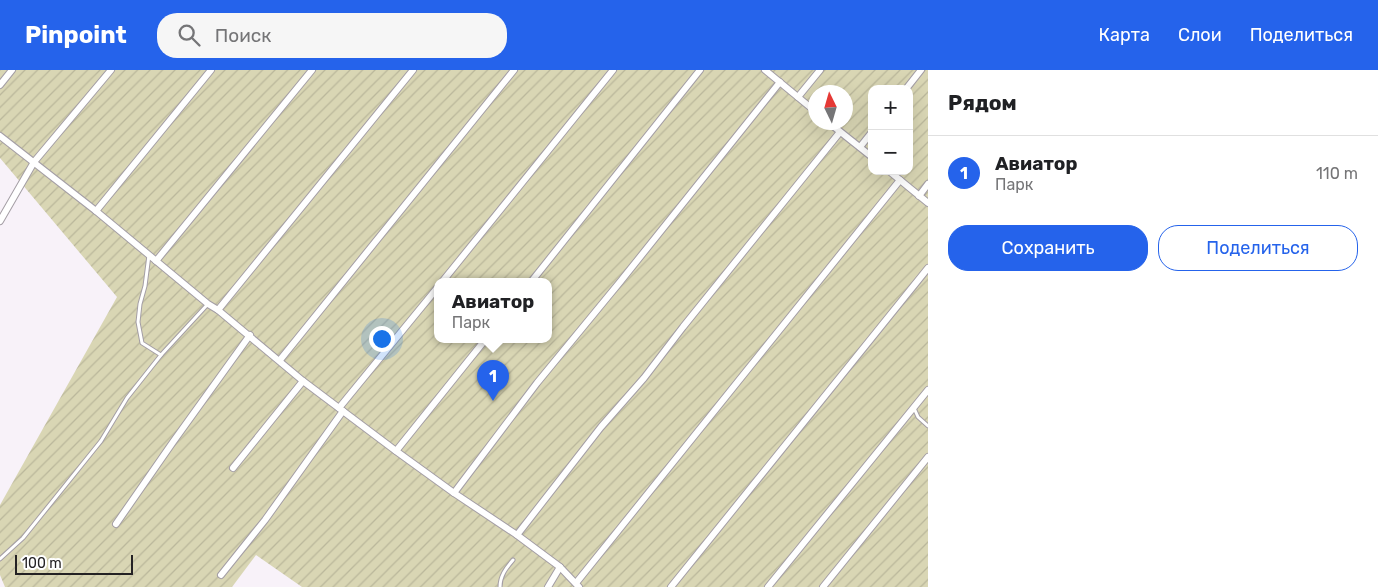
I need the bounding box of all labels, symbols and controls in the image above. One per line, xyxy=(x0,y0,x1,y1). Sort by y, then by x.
search box xyxy=(157,13,507,58)
text: Pinpoint xyxy=(25,21,127,49)
icon: search xyxy=(175,21,203,49)
text: Поиск xyxy=(215,24,271,47)
text: Карта xyxy=(1099,24,1150,46)
text: Слои xyxy=(1178,24,1222,46)
text: Поделиться xyxy=(1250,24,1353,46)
north arrow xyxy=(808,85,853,130)
map controls xyxy=(868,85,913,175)
button: + xyxy=(868,85,913,130)
text: Рядом xyxy=(948,90,1017,115)
button: − xyxy=(868,130,913,175)
text: Авиатор xyxy=(995,152,1077,175)
text: 1 xyxy=(960,164,968,183)
text: 110 m xyxy=(1316,164,1358,183)
text: Парк xyxy=(995,175,1033,194)
button: Сохранить xyxy=(948,225,1148,271)
button: Поделиться xyxy=(1158,225,1358,271)
popup xyxy=(434,278,552,343)
text: Авиатор xyxy=(452,290,534,313)
text: Парк xyxy=(452,313,490,332)
your location xyxy=(369,326,395,352)
pin: 1 xyxy=(477,360,509,401)
scale bar xyxy=(15,552,132,575)
text: 100 m xyxy=(22,555,62,572)

